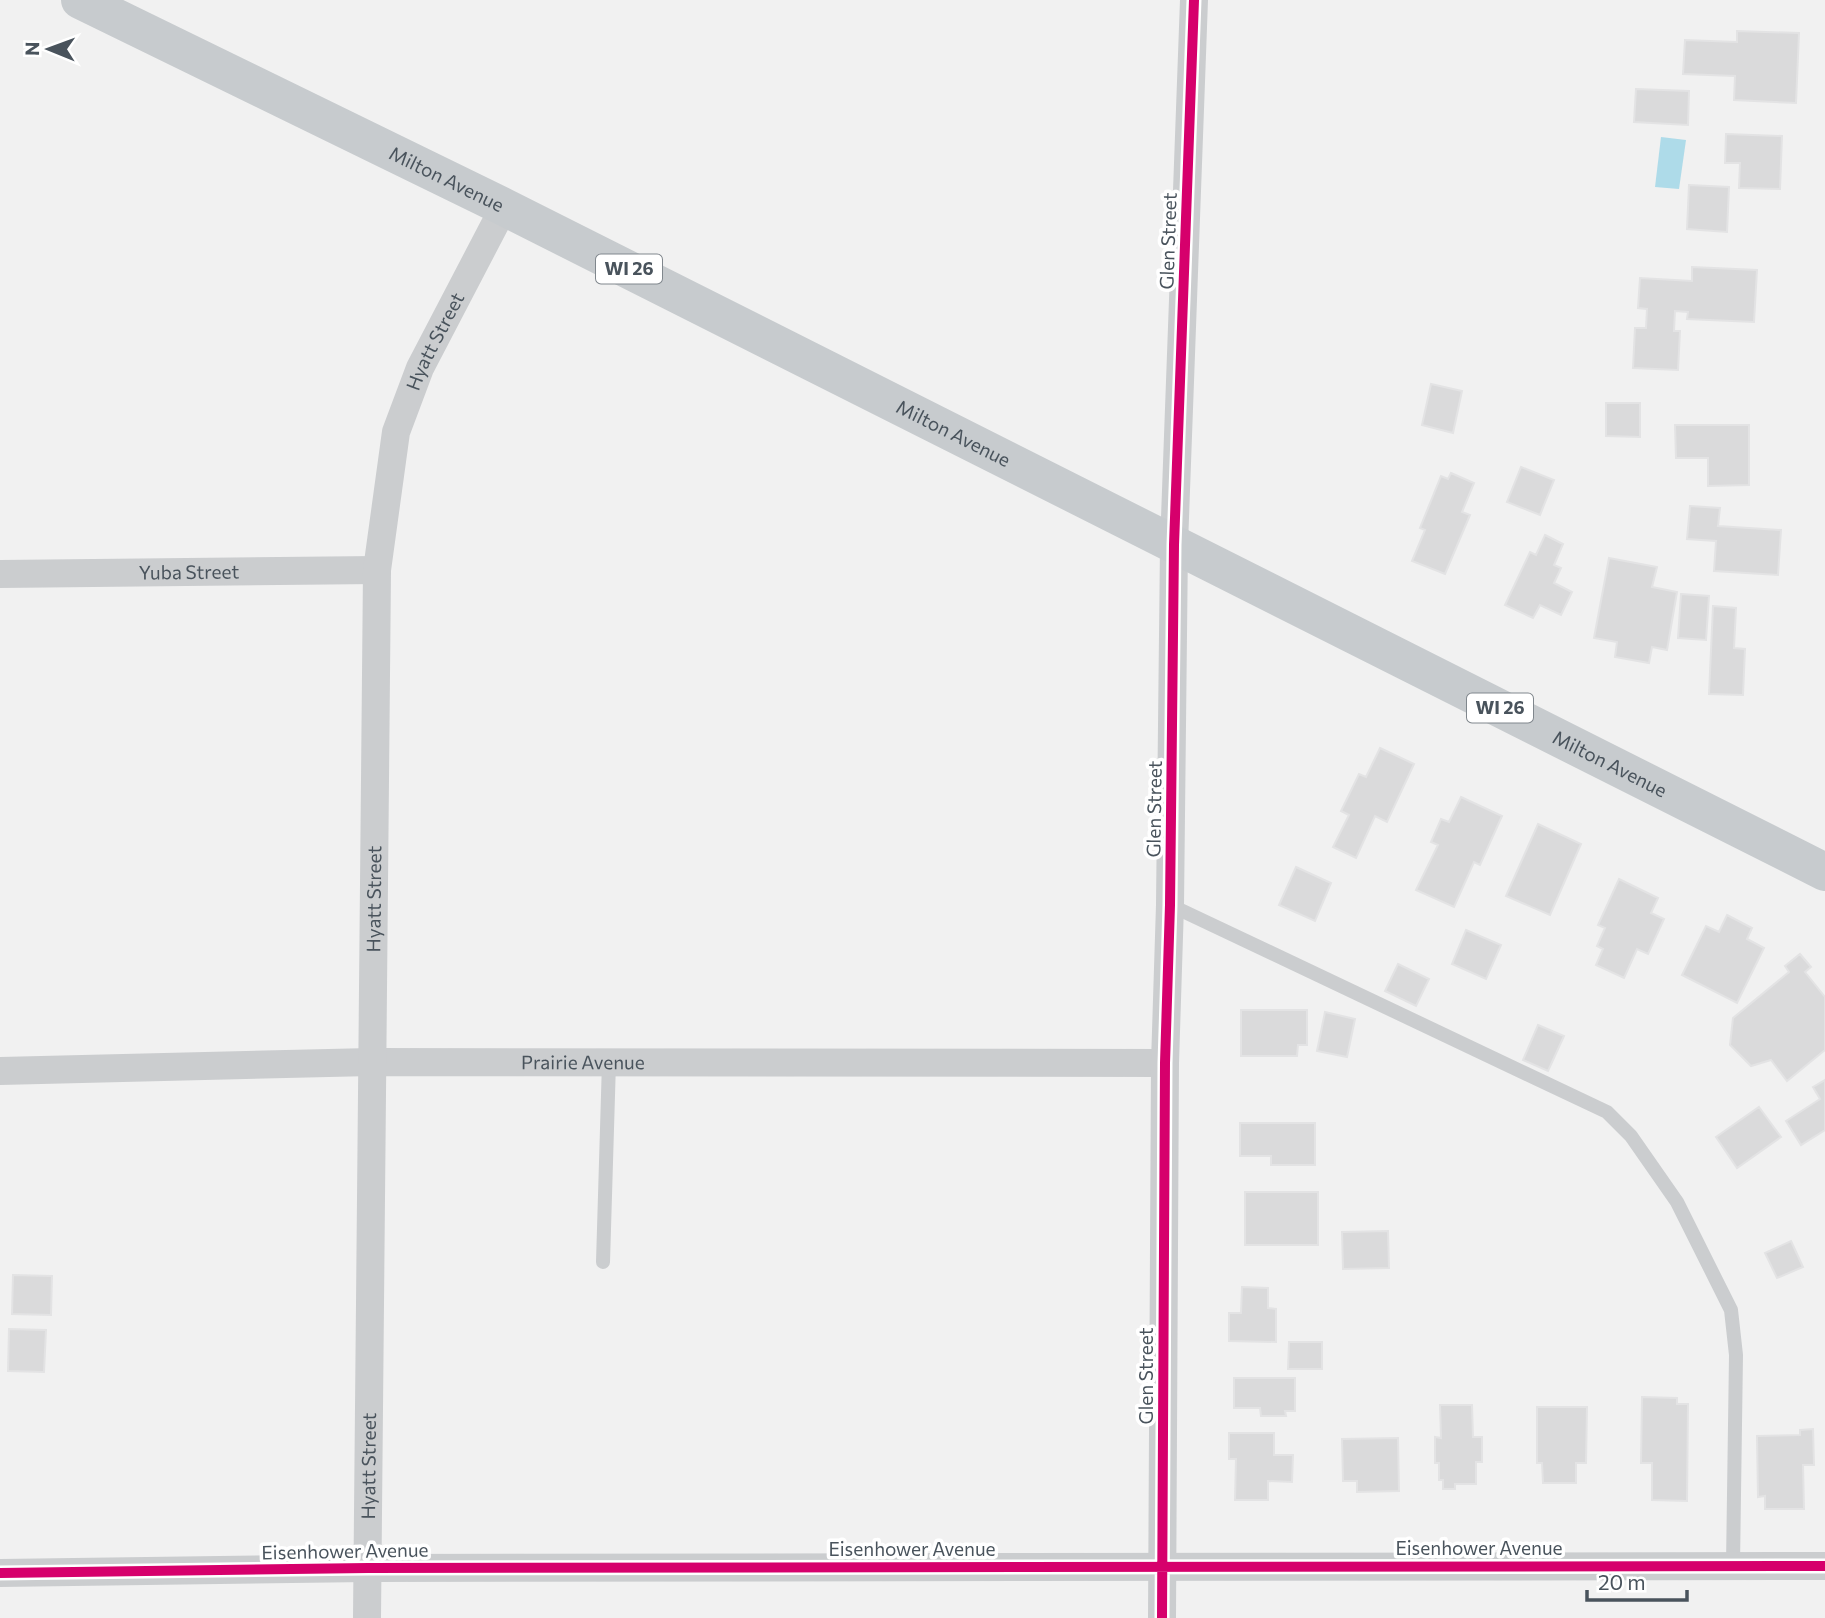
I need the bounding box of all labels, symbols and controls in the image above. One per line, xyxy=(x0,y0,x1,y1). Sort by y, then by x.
north arrow xyxy=(14,14,84,84)
text: N xyxy=(20,41,43,56)
street label: Milton Avenue xyxy=(386,141,508,216)
street label: Glen Street xyxy=(1154,192,1181,290)
road number: WI 26 xyxy=(596,255,662,284)
street label: Hyatt Street xyxy=(401,288,469,394)
street label: Milton Avenue xyxy=(893,394,1015,471)
street label: Yuba Street xyxy=(139,559,240,584)
road number: WI 26 xyxy=(1467,694,1533,722)
street label: Milton Avenue xyxy=(1549,725,1671,802)
street label: Glen Street xyxy=(1141,760,1166,858)
street label: Hyatt Street xyxy=(361,845,385,953)
street label: Prairie Avenue xyxy=(521,1050,645,1073)
street label: Glen Street xyxy=(1134,1327,1157,1425)
street label: Hyatt Street xyxy=(356,1412,380,1520)
street label: Eisenhower Avenue xyxy=(1395,1536,1563,1559)
street label: Eisenhower Avenue xyxy=(828,1537,996,1560)
street label: Eisenhower Avenue xyxy=(261,1538,429,1563)
scale bar xyxy=(1587,1558,1687,1602)
text: 20 m xyxy=(1598,1569,1646,1594)

